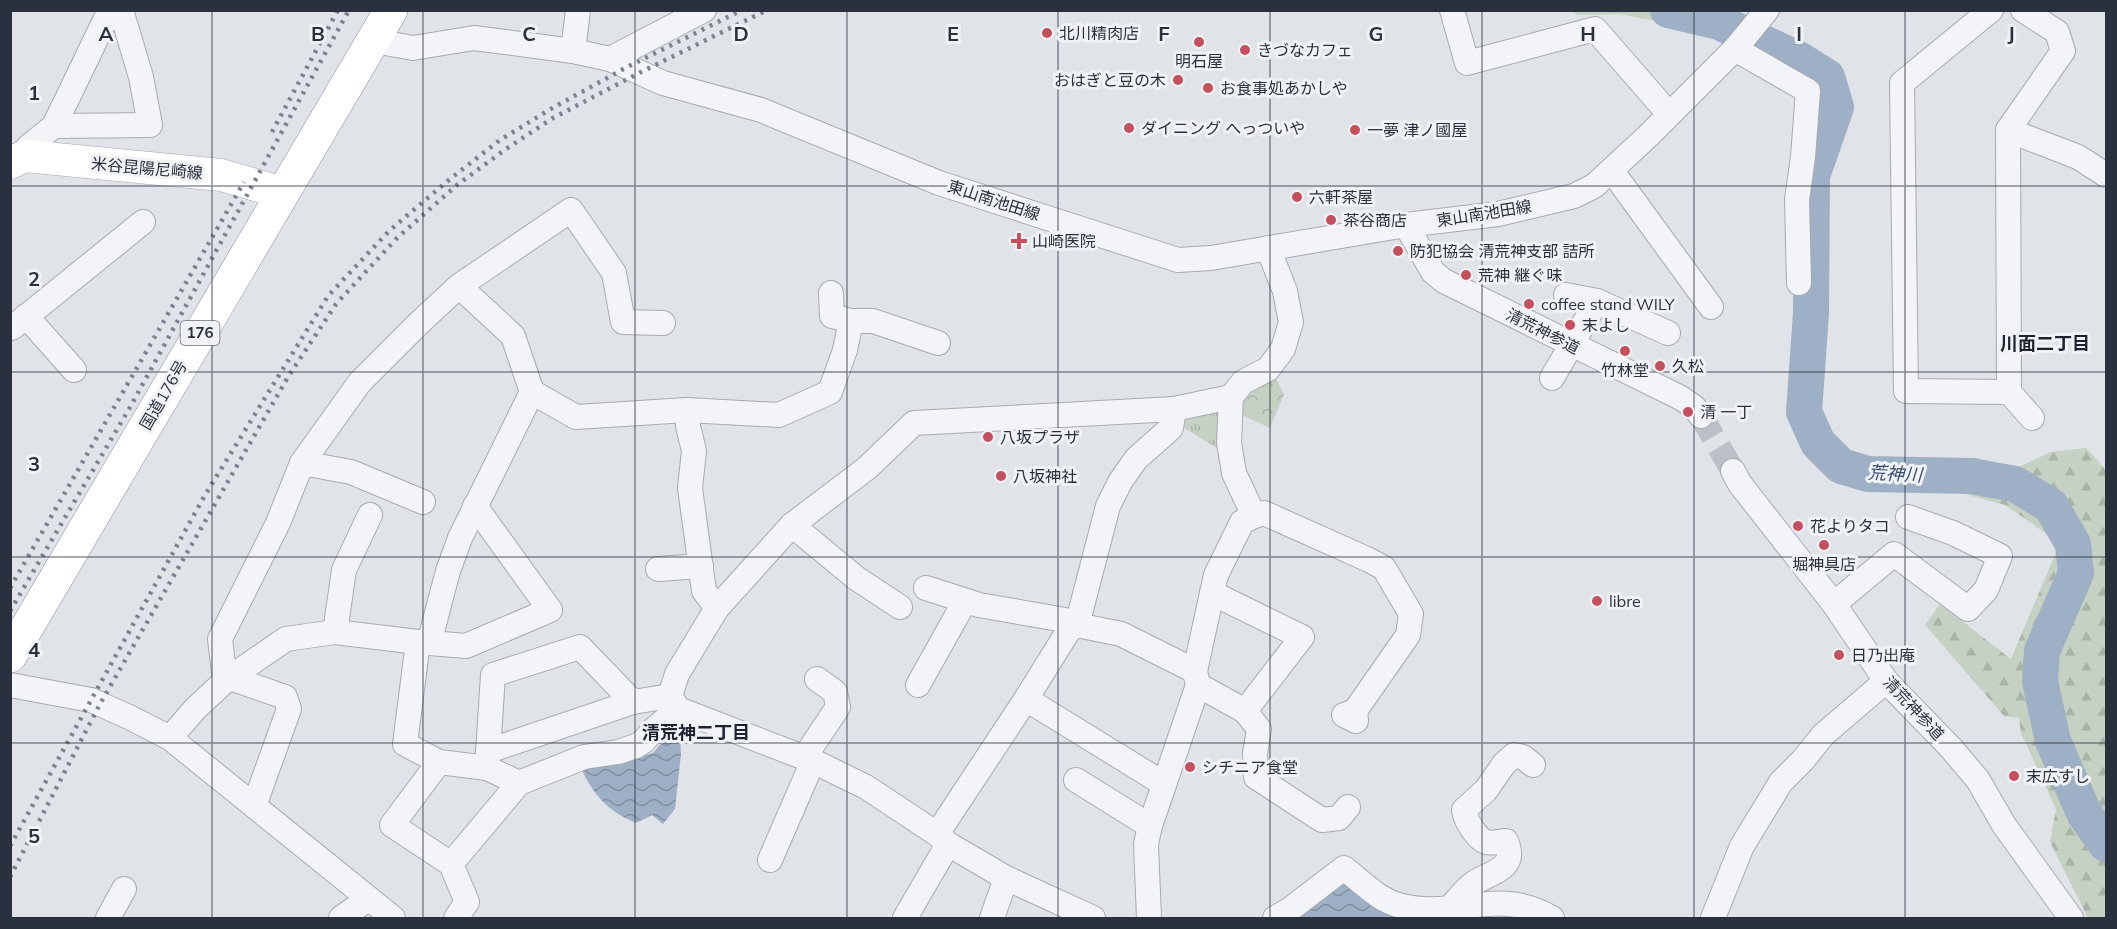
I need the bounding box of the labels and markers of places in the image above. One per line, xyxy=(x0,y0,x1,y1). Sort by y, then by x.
place label: 北川精肉店 xyxy=(1059,23,1139,43)
marker: 北川精肉店 xyxy=(1040,26,1054,40)
marker: 明石屋 xyxy=(1192,35,1206,49)
place label: きづなカフェ xyxy=(1257,40,1353,60)
marker: きづなカフェ xyxy=(1238,43,1252,57)
place label: 明石屋 xyxy=(1175,51,1223,71)
place label: おはぎと豆の木 xyxy=(1054,70,1166,90)
marker: おはぎと豆の木 xyxy=(1171,73,1185,87)
place label: お食事処あかしや xyxy=(1220,78,1348,98)
marker: お食事処あかしや xyxy=(1201,81,1215,95)
place label: ダイニング へっついや xyxy=(1141,118,1305,138)
place label: 一夢 津ノ國屋 xyxy=(1367,120,1467,140)
marker: ダイニング へっついや xyxy=(1122,121,1136,135)
marker: 一夢 津ノ國屋 xyxy=(1348,123,1362,137)
place label: 六軒茶屋 xyxy=(1309,187,1373,207)
marker: 六軒茶屋 xyxy=(1290,190,1304,204)
place label: 茶谷商店 xyxy=(1343,210,1407,230)
marker: 茶谷商店 xyxy=(1324,213,1338,227)
place label: 山崎医院 xyxy=(1032,231,1096,251)
marker: 山崎医院 xyxy=(1010,232,1028,250)
place label: 防犯協会 清荒神支部 詰所 xyxy=(1410,241,1594,261)
marker: 防犯協会 清荒神支部 詰所 xyxy=(1391,244,1405,258)
place label: 荒神 継ぐ味 xyxy=(1478,265,1562,285)
marker: 荒神 継ぐ味 xyxy=(1459,268,1473,282)
place label: coffee stand WILY xyxy=(1541,294,1675,314)
marker: coffee stand WILY xyxy=(1522,297,1536,311)
place label: 末よし xyxy=(1582,315,1630,335)
marker: 末よし xyxy=(1563,318,1577,332)
marker: 竹林堂 xyxy=(1618,344,1632,358)
place label: 久松 xyxy=(1672,356,1704,376)
marker: 久松 xyxy=(1653,359,1667,373)
place label: 竹林堂 xyxy=(1601,360,1649,380)
place label: 清 一丁 xyxy=(1700,402,1752,422)
marker: 清 一丁 xyxy=(1681,405,1695,419)
place label: 八坂プラザ xyxy=(1000,427,1080,447)
marker: 八坂プラザ xyxy=(981,430,995,444)
place label: 八坂神社 xyxy=(1013,466,1077,486)
marker: 八坂神社 xyxy=(994,469,1008,483)
place label: 花よりタコ xyxy=(1810,516,1890,536)
marker: 花よりタコ xyxy=(1791,519,1805,533)
marker: 堀神具店 xyxy=(1817,538,1831,552)
place label: 堀神具店 xyxy=(1792,554,1856,574)
place label: libre xyxy=(1609,591,1641,611)
marker: libre xyxy=(1590,594,1604,608)
place label: 日乃出庵 xyxy=(1851,645,1915,665)
marker: 日乃出庵 xyxy=(1832,648,1846,662)
place label: シチニア食堂 xyxy=(1202,757,1298,777)
marker: シチニア食堂 xyxy=(1183,760,1197,774)
place label: 末広すし xyxy=(2026,766,2090,786)
marker: 末広すし xyxy=(2007,769,2021,783)

